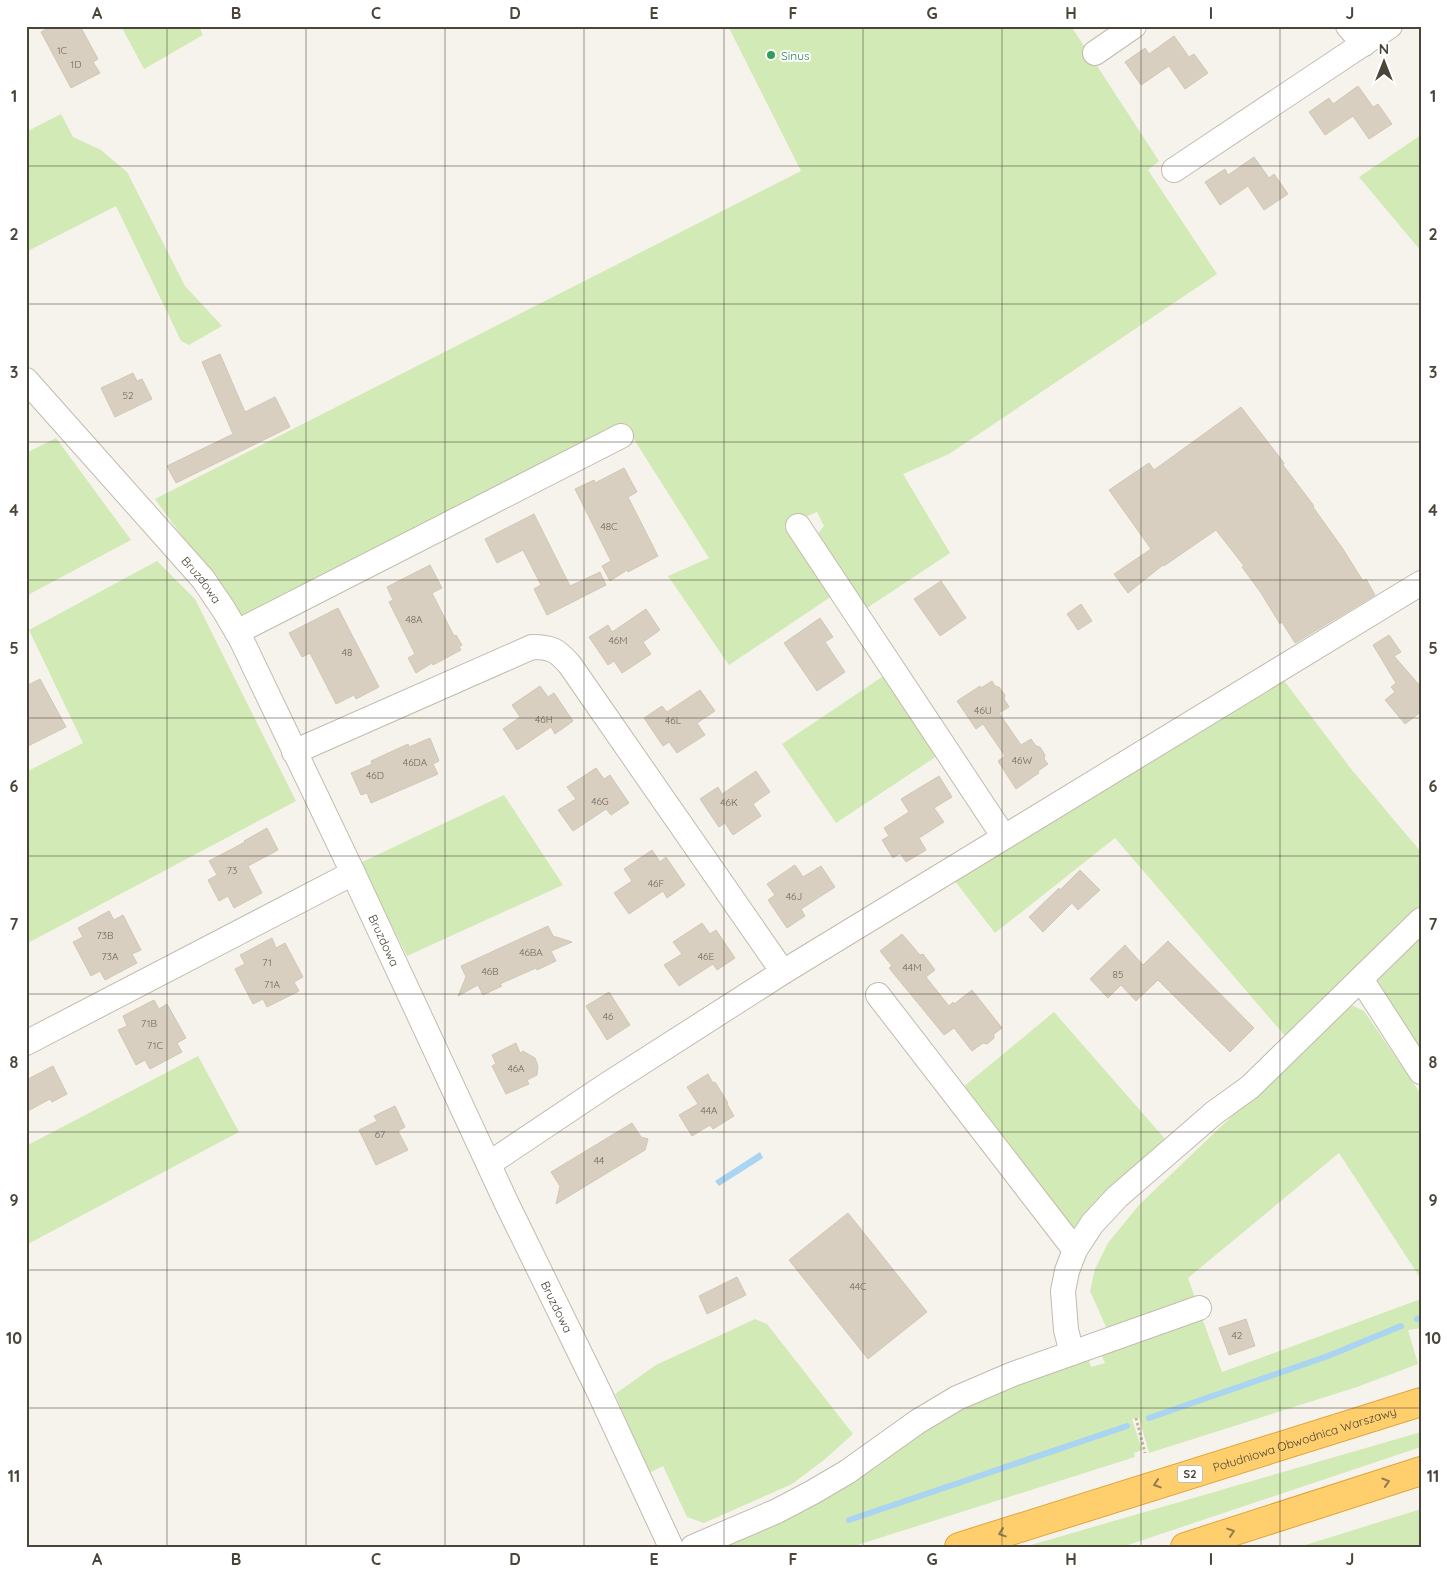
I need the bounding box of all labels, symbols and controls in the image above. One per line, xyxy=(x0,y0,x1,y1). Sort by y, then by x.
text: A xyxy=(92,3,103,23)
text: B xyxy=(231,3,241,23)
text: C xyxy=(371,3,381,23)
text: D xyxy=(509,3,521,23)
text: E xyxy=(649,3,659,23)
text: F xyxy=(789,3,798,23)
text: G xyxy=(926,3,938,23)
text: H xyxy=(1065,3,1077,23)
text: I xyxy=(1209,3,1213,23)
text: J xyxy=(1346,3,1354,23)
north arrow xyxy=(1360,38,1410,88)
text: N xyxy=(1379,40,1389,58)
house number: 1C xyxy=(57,44,68,57)
place label: Sinus xyxy=(781,48,810,63)
marker: Sinus xyxy=(765,49,777,61)
house number: 1D xyxy=(71,58,81,71)
text: 1 xyxy=(11,86,17,106)
text: 1 xyxy=(1430,86,1436,106)
text: 2 xyxy=(9,224,19,244)
text: 2 xyxy=(1428,224,1438,244)
text: 3 xyxy=(10,362,18,382)
text: 3 xyxy=(1429,362,1437,382)
house number: 52 xyxy=(123,389,134,402)
text: 4 xyxy=(9,500,19,520)
text: 4 xyxy=(1428,500,1438,520)
house number: 48C xyxy=(600,520,618,533)
street label: Bruzdowa xyxy=(179,553,225,606)
house number: 48A xyxy=(405,613,423,626)
house number: 46M xyxy=(609,634,627,647)
text: 5 xyxy=(9,638,19,658)
text: 5 xyxy=(1428,638,1438,658)
house number: 48 xyxy=(342,646,352,659)
house number: 46U xyxy=(974,704,992,717)
house number: 46H xyxy=(535,713,553,726)
house number: 46L xyxy=(665,714,682,727)
house number: 46W xyxy=(1012,754,1032,767)
house number: 46DA xyxy=(403,756,428,769)
house number: 46D xyxy=(366,769,384,782)
text: 6 xyxy=(10,776,19,796)
text: 6 xyxy=(1429,776,1438,796)
house number: 46G xyxy=(591,795,609,808)
house number: 46K xyxy=(720,796,738,809)
house number: 73 xyxy=(227,864,237,877)
house number: 46F xyxy=(648,877,664,890)
house number: 46J xyxy=(786,890,802,903)
street label: Bruzdowa xyxy=(366,912,403,969)
text: 7 xyxy=(10,914,19,934)
text: 7 xyxy=(1429,914,1438,934)
house number: 73B xyxy=(97,929,114,942)
house number: 46BA xyxy=(519,946,543,959)
house number: 73A xyxy=(102,950,119,963)
house number: 46E xyxy=(698,950,714,963)
house number: 71 xyxy=(262,956,272,969)
house number: 44M xyxy=(903,961,921,974)
house number: 46B xyxy=(481,965,499,978)
house number: 85 xyxy=(1113,968,1123,981)
house number: 71A xyxy=(264,978,280,991)
house number: 46 xyxy=(603,1010,614,1023)
house number: 71B xyxy=(141,1017,157,1030)
house number: 71C xyxy=(147,1039,163,1052)
text: 8 xyxy=(10,1052,19,1072)
text: 8 xyxy=(1429,1052,1438,1072)
house number: 46A xyxy=(507,1062,525,1075)
house number: 44A xyxy=(700,1104,718,1117)
house number: 67 xyxy=(375,1128,385,1141)
house number: 44 xyxy=(594,1154,604,1167)
text: 9 xyxy=(9,1190,19,1210)
text: 9 xyxy=(1428,1190,1438,1210)
street label: Bruzdowa xyxy=(538,1278,576,1335)
house number: 44C xyxy=(849,1280,867,1293)
text: 10 xyxy=(6,1328,22,1348)
text: 10 xyxy=(1425,1328,1441,1348)
house number: 42 xyxy=(1232,1329,1243,1342)
street label: Południowa Obwodnica Warszawy xyxy=(1211,1403,1398,1474)
text: 11 xyxy=(8,1466,20,1486)
road number: S2 xyxy=(1178,1466,1202,1482)
text: 11 xyxy=(1427,1466,1439,1486)
one-way arrow xyxy=(1153,1478,1162,1488)
one-way arrow xyxy=(1381,1478,1390,1488)
one-way arrow xyxy=(999,1527,1007,1537)
one-way arrow xyxy=(1226,1527,1235,1537)
text: A xyxy=(92,1549,103,1569)
text: B xyxy=(231,1549,241,1569)
text: C xyxy=(371,1549,381,1569)
text: D xyxy=(509,1549,521,1569)
text: E xyxy=(649,1549,659,1569)
text: F xyxy=(789,1549,798,1569)
text: G xyxy=(926,1549,938,1569)
text: H xyxy=(1065,1549,1077,1569)
text: I xyxy=(1209,1549,1213,1569)
text: J xyxy=(1346,1549,1354,1569)

